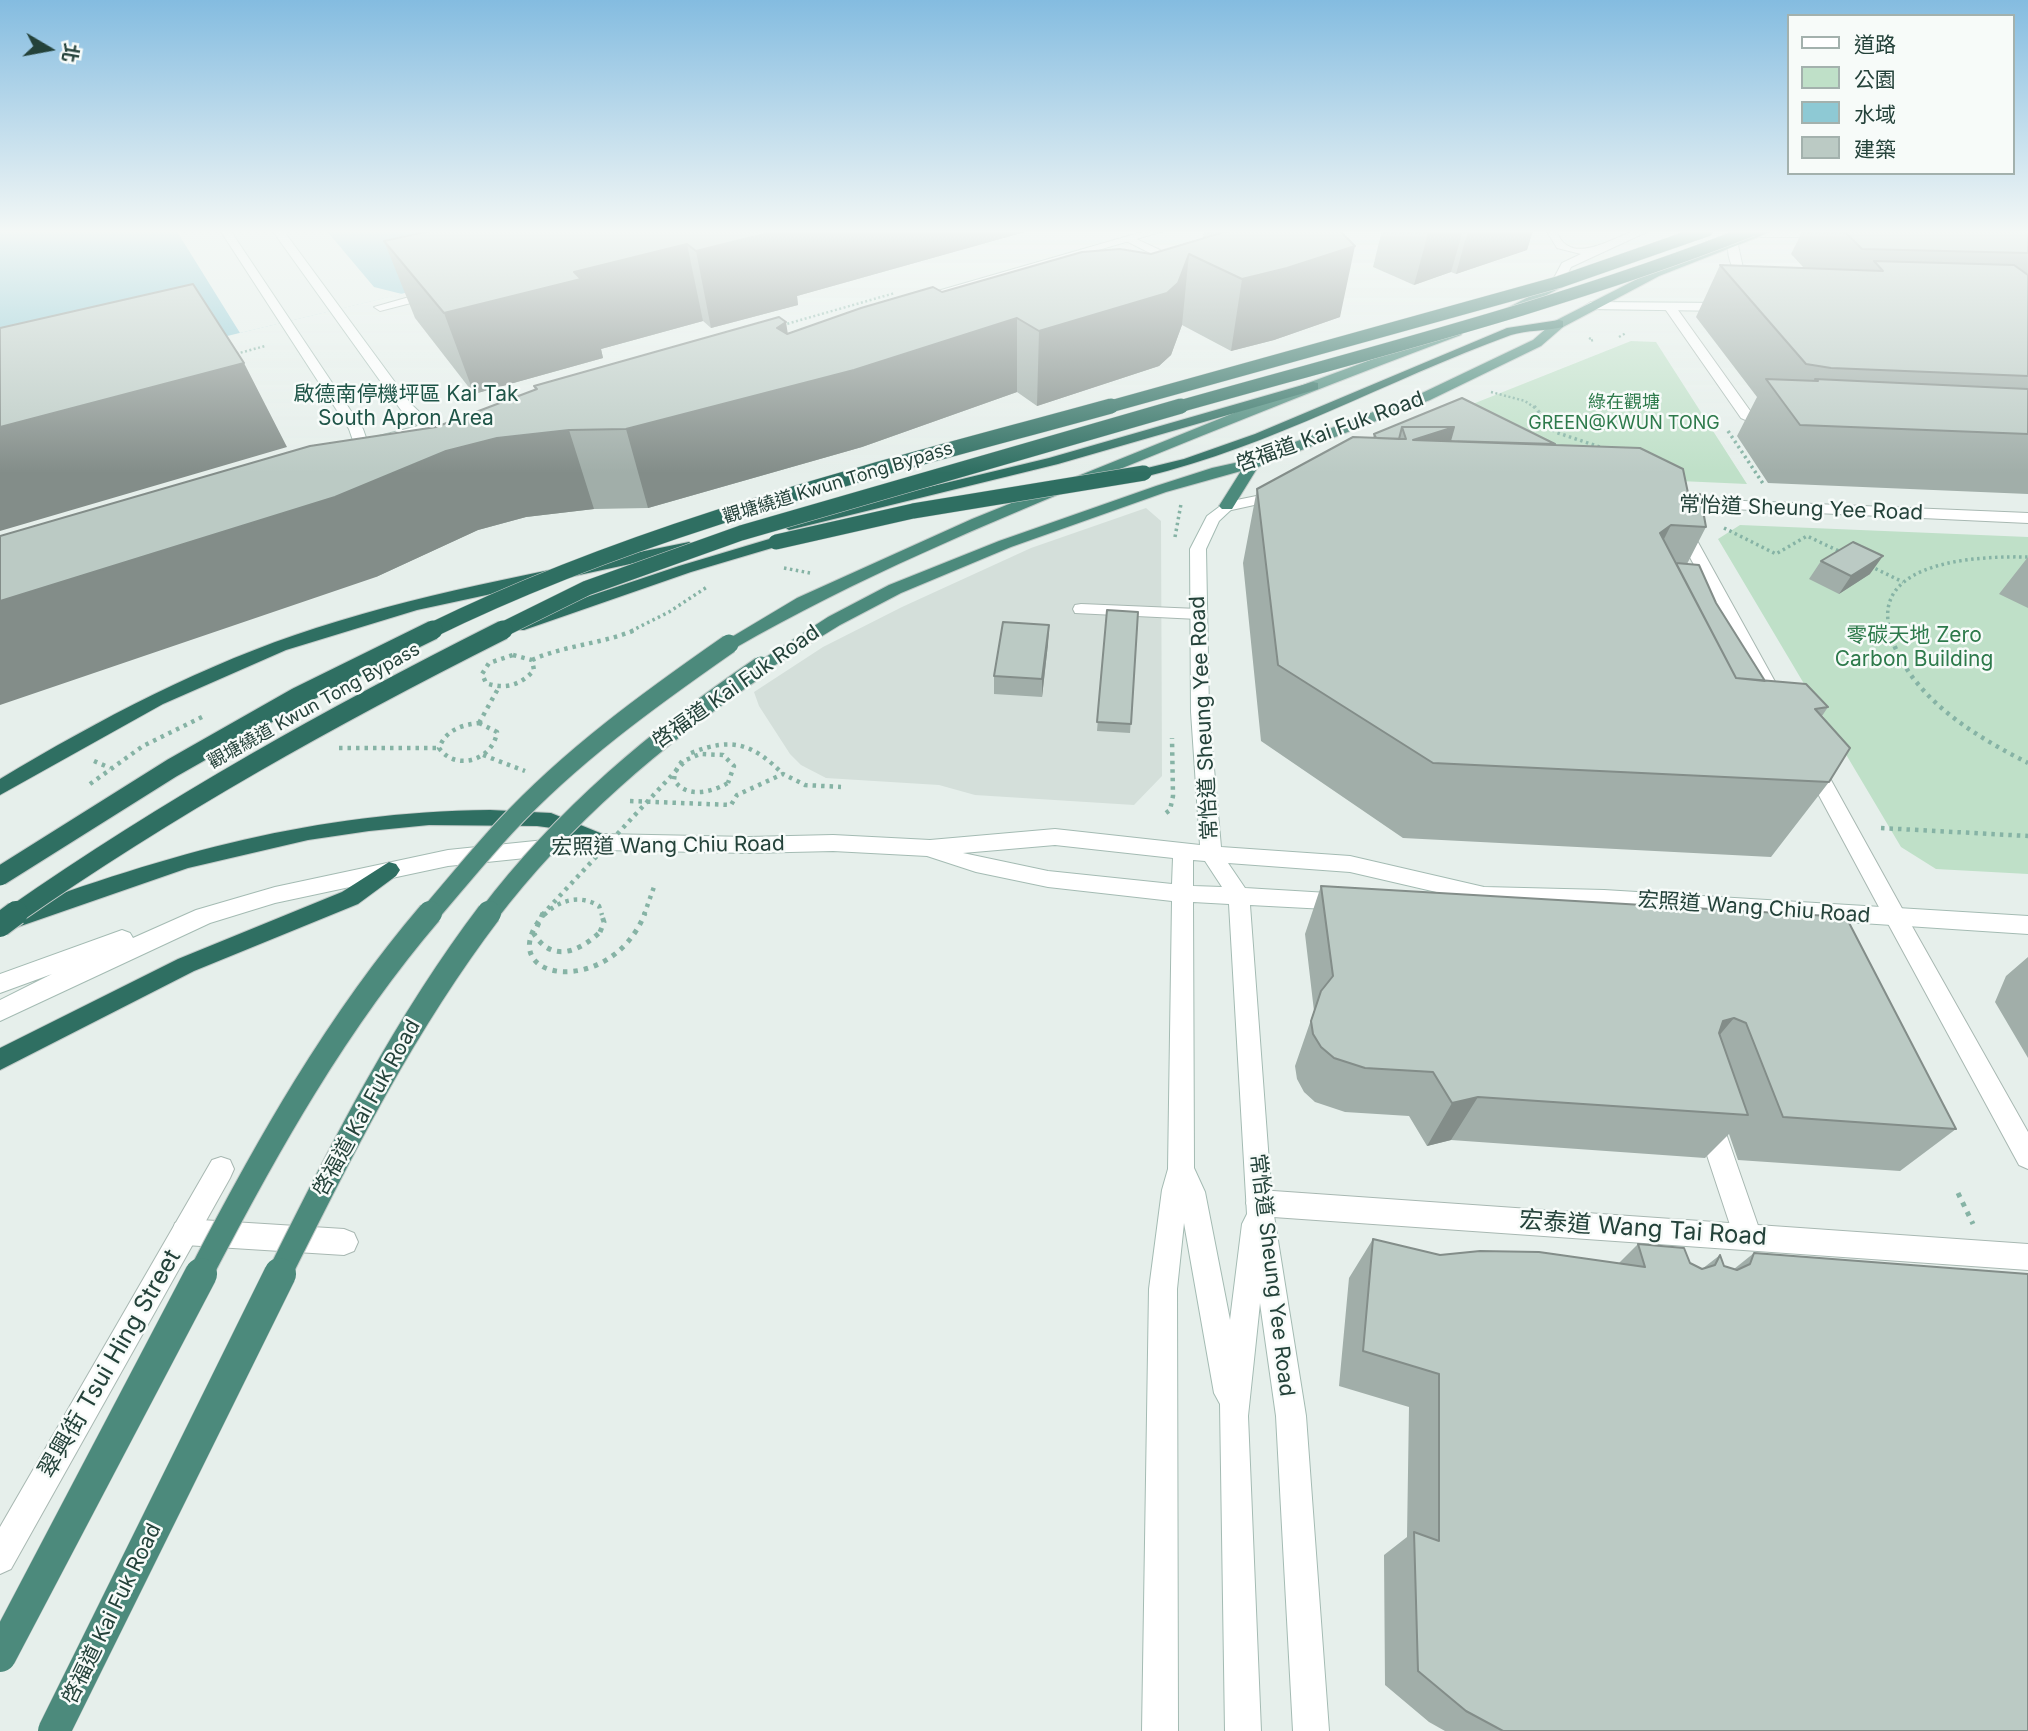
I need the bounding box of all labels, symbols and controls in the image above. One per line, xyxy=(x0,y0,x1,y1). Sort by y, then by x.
north arrow xyxy=(14,14,84,84)
legend xyxy=(1786,14,2014,175)
text: 道路 xyxy=(1854,32,1896,57)
text: 北 xyxy=(57,41,83,64)
text: 公園 xyxy=(1854,67,1896,92)
text: 水域 xyxy=(1854,102,1896,127)
text: 建築 xyxy=(1854,137,1896,162)
district label: 啟德南停機坪區 Kai Tak South Apron Area xyxy=(293,382,519,432)
street label: 啓福道 Kai Fuk Road xyxy=(1233,386,1427,478)
park label: 綠在觀塘 GREEN@KWUN TONG xyxy=(1528,392,1720,434)
street label: 觀塘繞道 Kwun Tong Bypass xyxy=(721,438,955,528)
street label: 常怡道 Sheung Yee Road xyxy=(1678,492,1924,526)
street label: 常怡道 Sheung Yee Road xyxy=(1185,595,1223,841)
street label: 啓福道 Kai Fuk Road xyxy=(648,620,824,754)
park label: 零碳天地 Zero Carbon Building xyxy=(1835,623,1993,673)
street label: 觀塘繞道 Kwun Tong Bypass xyxy=(204,639,424,773)
street label: 宏照道 Wang Chiu Road xyxy=(551,831,785,861)
street label: 宏照道 Wang Chiu Road xyxy=(1637,887,1871,929)
street label: 啓福道 Kai Fuk Road xyxy=(308,1015,426,1201)
street label: 常怡道 Sheung Yee Road xyxy=(1245,1152,1299,1398)
street label: 宏泰道 Wang Tai Road xyxy=(1518,1206,1768,1252)
street label: 翠興街 Tsui Hing Street xyxy=(33,1245,187,1483)
street label: 啓福道 Kai Fuk Road xyxy=(57,1519,167,1709)

